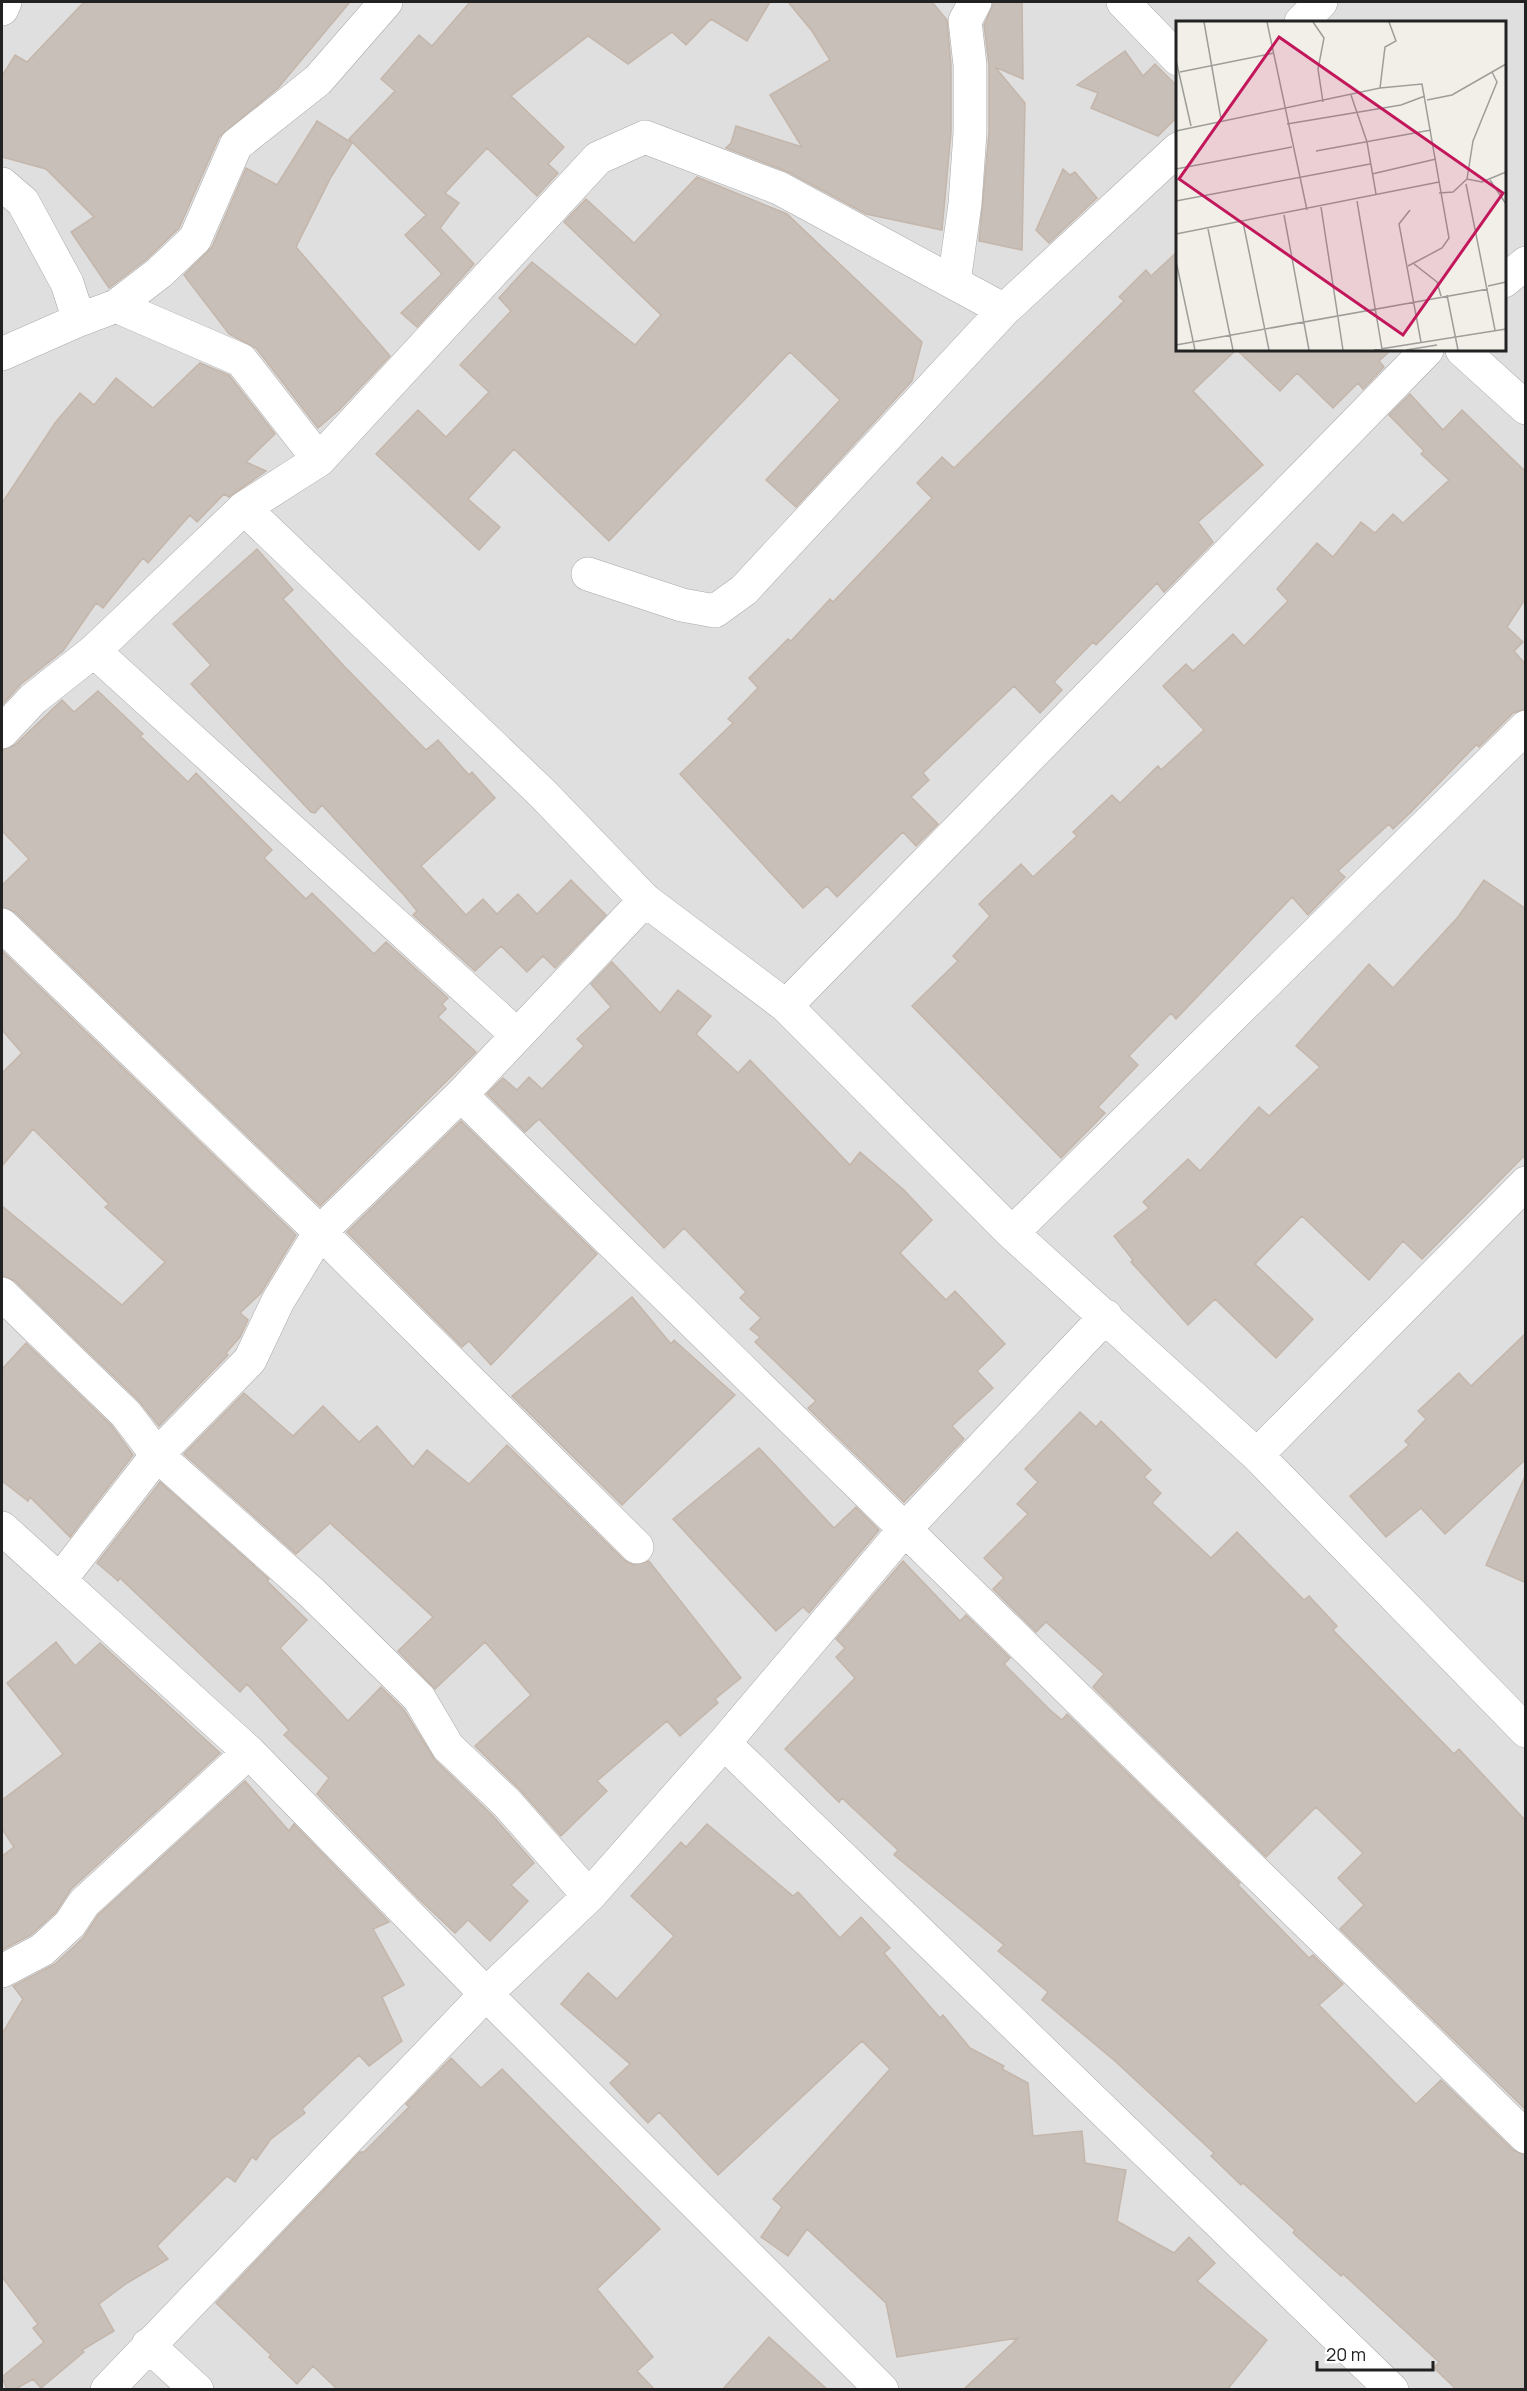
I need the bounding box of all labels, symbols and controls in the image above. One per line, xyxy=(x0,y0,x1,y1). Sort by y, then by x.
inset map xyxy=(1176,21,1506,351)
scale bar xyxy=(1317,2334,1432,2372)
text: 20 m xyxy=(1326,2342,1366,2366)

